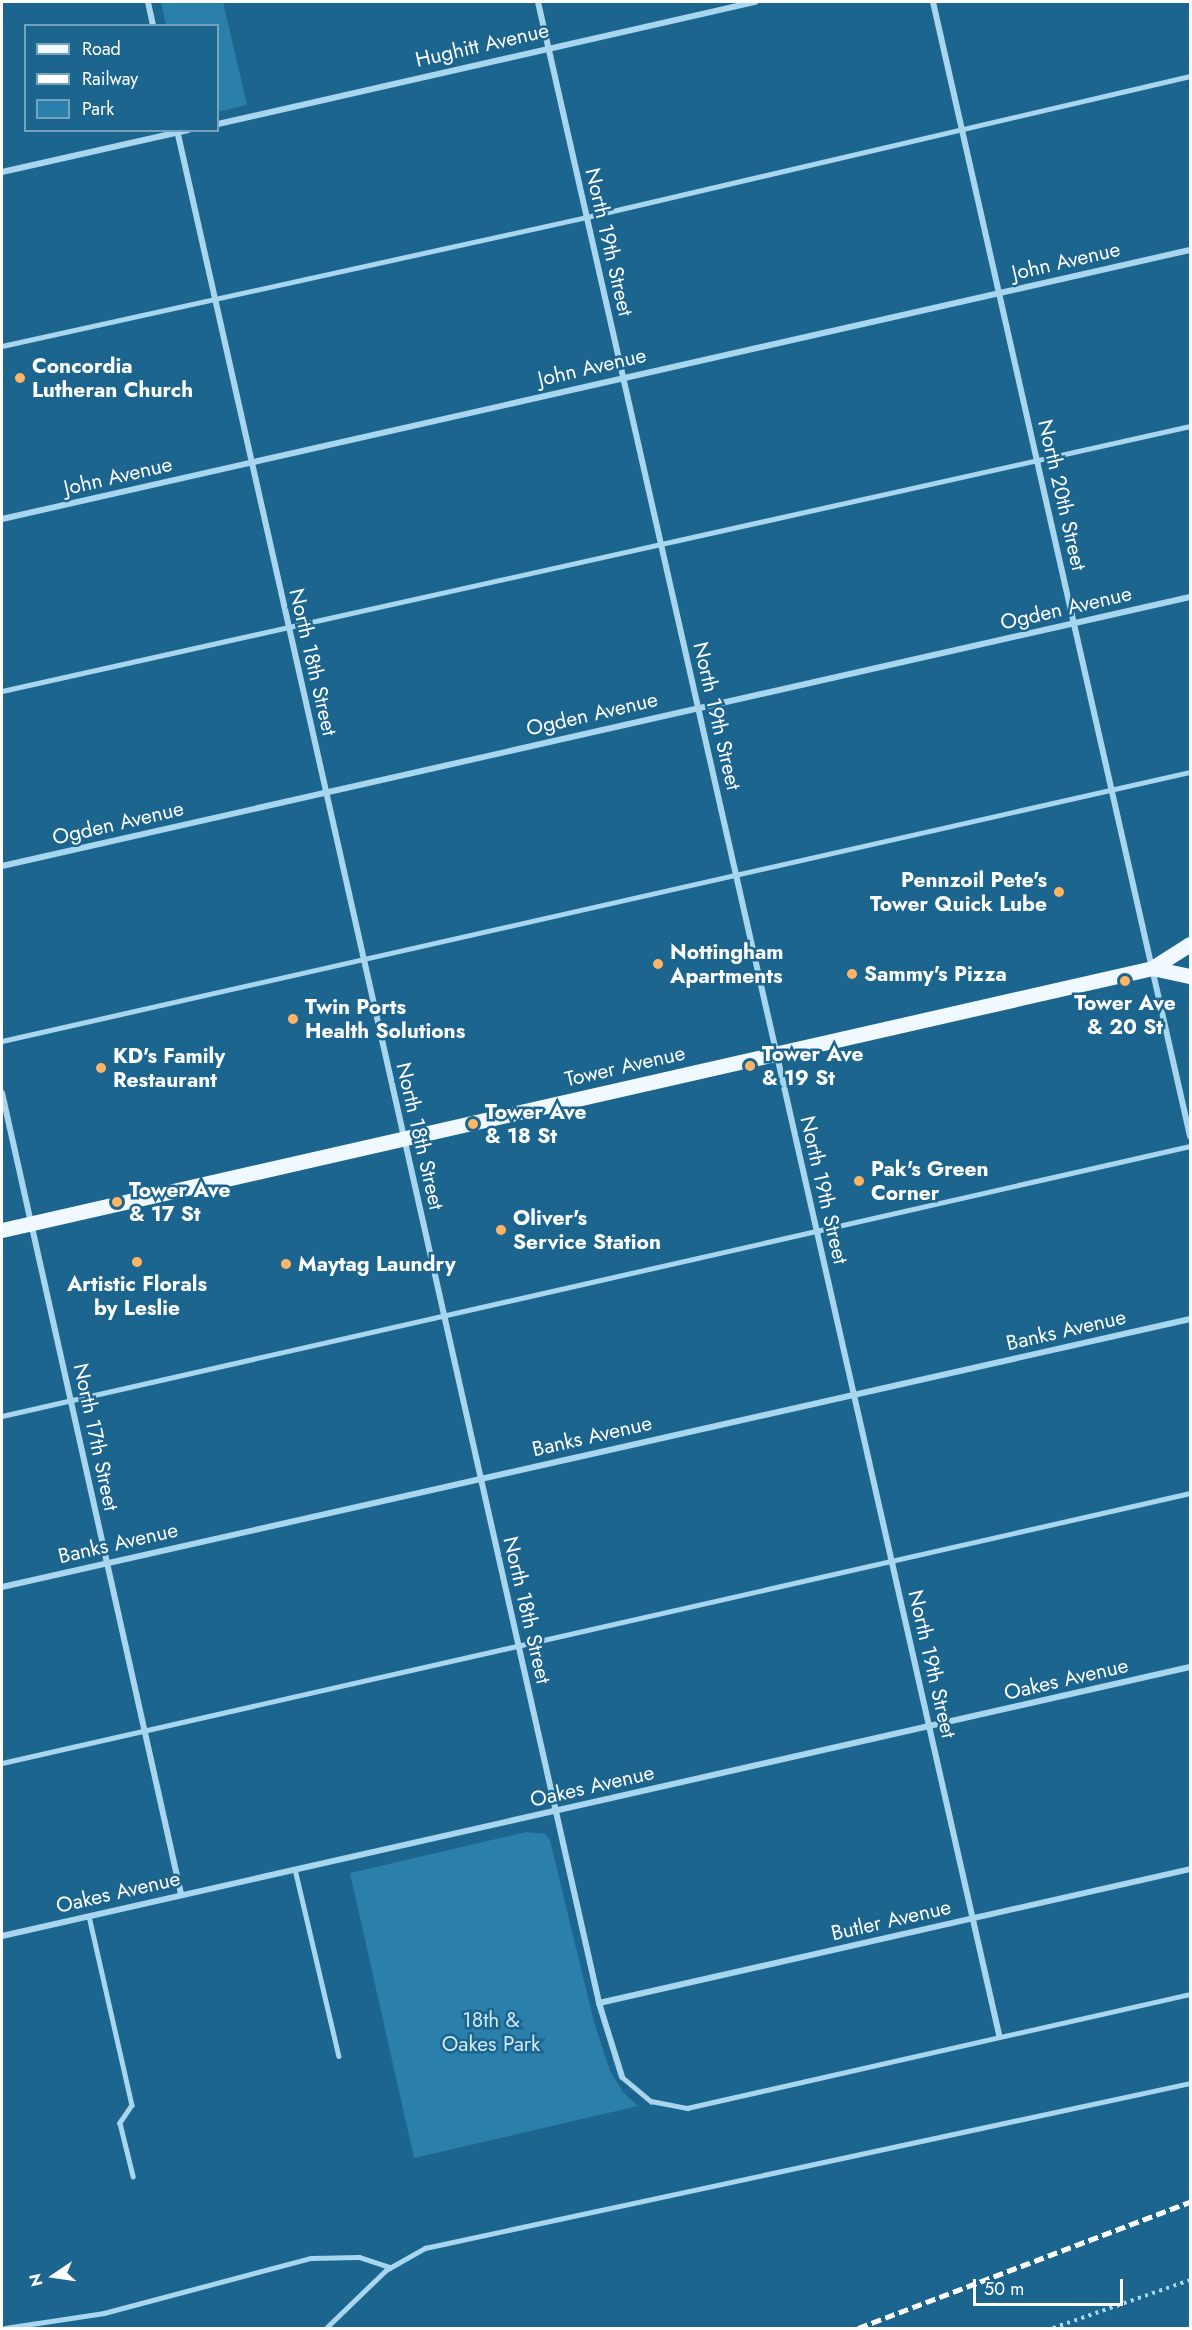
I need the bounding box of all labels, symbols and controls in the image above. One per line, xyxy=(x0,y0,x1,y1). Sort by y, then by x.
street label: Hughitt Avenue xyxy=(413,17,551,73)
legend xyxy=(24,24,219,132)
text: Road xyxy=(82,36,121,62)
text: Railway xyxy=(82,66,138,92)
text: Park xyxy=(82,96,114,122)
street label: North 19th Street xyxy=(580,165,638,319)
street label: John Avenue xyxy=(1009,236,1123,286)
street label: John Avenue xyxy=(535,342,649,392)
place label: Concordia Lutheran Church xyxy=(32,353,193,403)
marker: Concordia Lutheran Church xyxy=(13,371,27,385)
street label: North 20th Street xyxy=(1032,417,1092,573)
street label: John Avenue xyxy=(61,451,175,501)
street label: Ogden Avenue xyxy=(998,581,1134,635)
street label: North 18th Street xyxy=(284,586,342,738)
street label: North 19th Street xyxy=(688,639,746,793)
street label: Ogden Avenue xyxy=(524,687,660,741)
street label: Ogden Avenue xyxy=(50,796,186,850)
place label: Pennzoil Pete's Tower Quick Lube xyxy=(870,867,1047,917)
marker: Pennzoil Pete's Tower Quick Lube xyxy=(1052,885,1066,899)
place label: Nottingham Apartments xyxy=(670,939,784,989)
marker: Nottingham Apartments xyxy=(651,957,665,971)
place label: Sammy's Pizza xyxy=(864,961,1007,987)
marker: Sammy's Pizza xyxy=(845,967,859,981)
marker: Tower Ave & 20 St xyxy=(1118,974,1132,988)
place label: Tower Ave & 20 St xyxy=(1074,990,1176,1040)
place label: Twin Ports Health Solutions xyxy=(305,994,465,1044)
marker: Twin Ports Health Solutions xyxy=(286,1012,300,1026)
street label: Tower Avenue xyxy=(562,1040,688,1092)
place label: Tower Ave & 19 St xyxy=(762,1041,864,1091)
place label: KD's Family Restaurant xyxy=(113,1043,225,1093)
marker: Tower Ave & 19 St xyxy=(743,1059,757,1073)
street label: North 18th Street xyxy=(391,1060,449,1212)
marker: KD's Family Restaurant xyxy=(94,1061,108,1075)
place label: Tower Ave & 18 St xyxy=(485,1099,587,1149)
street label: North 19th Street xyxy=(795,1113,853,1267)
marker: Tower Ave & 18 St xyxy=(466,1117,480,1131)
place label: Pak's Green Corner xyxy=(871,1156,989,1206)
marker: Pak's Green Corner xyxy=(852,1174,866,1188)
place label: Tower Ave & 17 St xyxy=(129,1177,231,1227)
marker: Tower Ave & 17 St xyxy=(110,1195,124,1209)
place label: Oliver's Service Station xyxy=(513,1205,661,1255)
marker: Oliver's Service Station xyxy=(494,1223,508,1237)
place label: Maytag Laundry xyxy=(298,1251,456,1277)
marker: Artistic Florals by Leslie xyxy=(130,1255,144,1269)
marker: Maytag Laundry xyxy=(279,1257,293,1271)
place label: Artistic Florals by Leslie xyxy=(67,1271,207,1321)
street label: Banks Avenue xyxy=(1004,1304,1128,1356)
street label: North 17th Street xyxy=(68,1361,124,1513)
street label: Banks Avenue xyxy=(530,1410,654,1462)
street label: Banks Avenue xyxy=(56,1517,180,1569)
street label: North 18th Street xyxy=(498,1534,556,1686)
street label: North 19th Street xyxy=(903,1587,961,1741)
street label: Oakes Avenue xyxy=(1001,1652,1131,1706)
street label: Oakes Avenue xyxy=(527,1759,657,1813)
street label: Oakes Avenue xyxy=(53,1865,183,1919)
street label: Butler Avenue xyxy=(829,1894,953,1946)
park label: 18th & Oakes Park xyxy=(442,2007,540,2057)
north arrow xyxy=(24,2246,84,2306)
scale bar xyxy=(976,2267,1126,2305)
text: N xyxy=(23,2271,49,2289)
text: 50 m xyxy=(984,2276,1024,2302)

